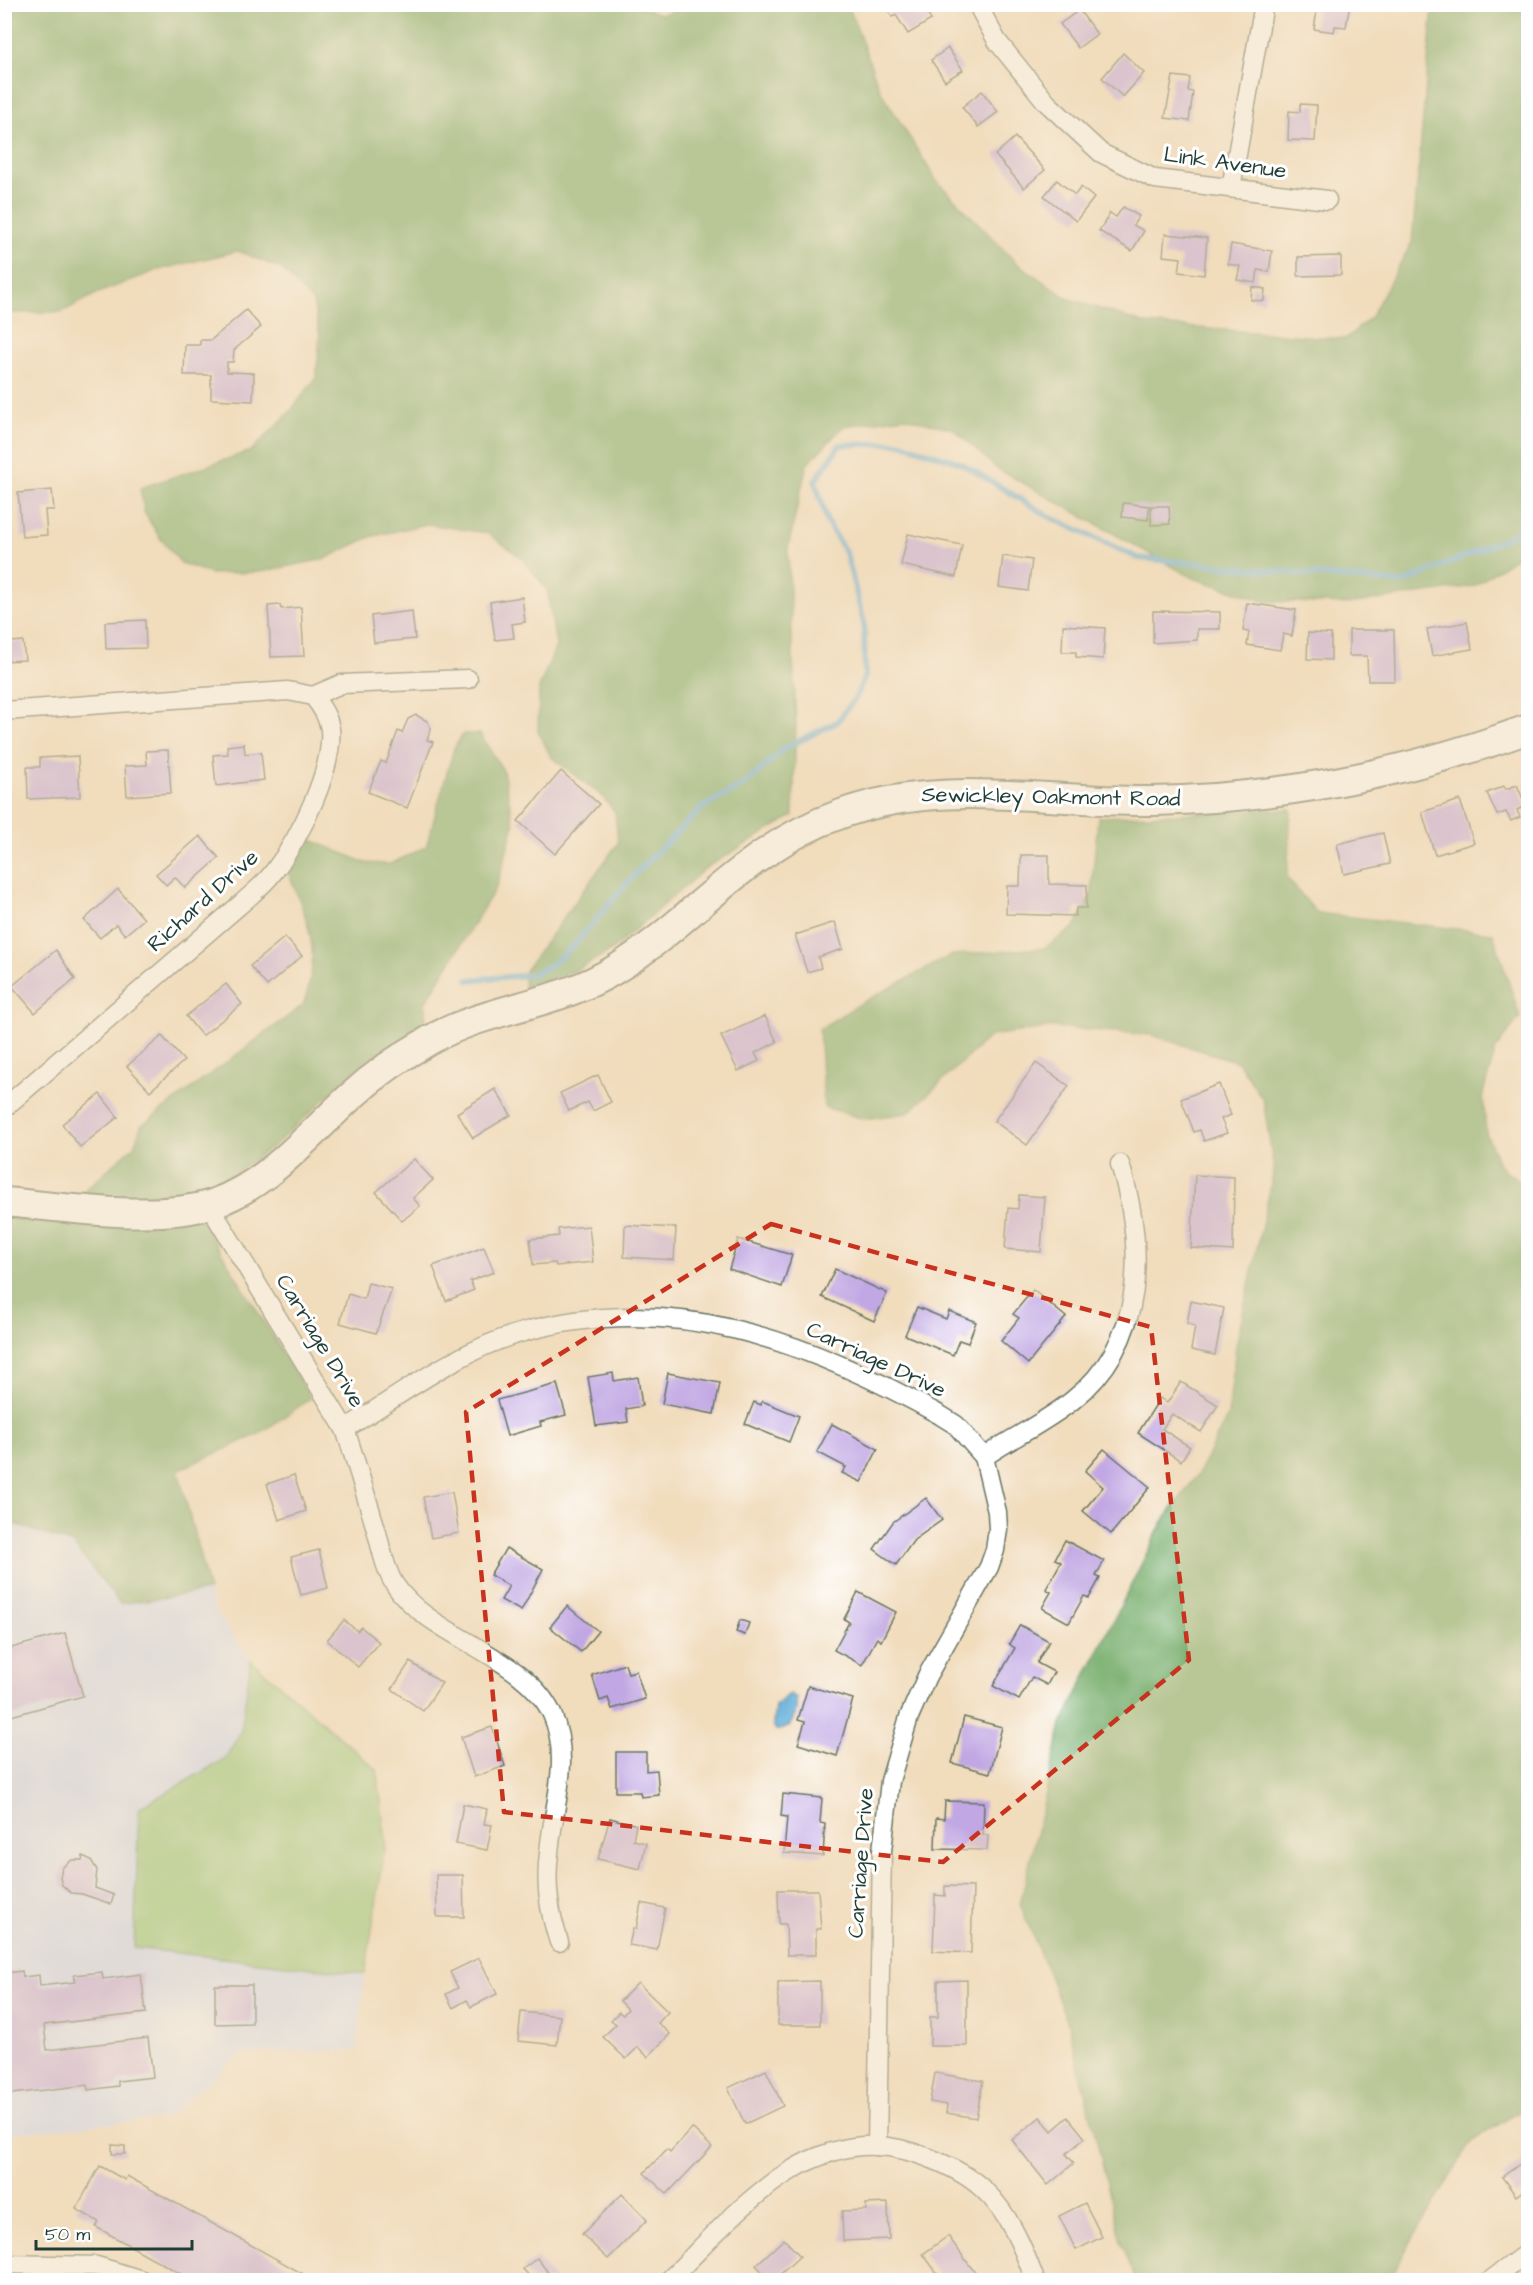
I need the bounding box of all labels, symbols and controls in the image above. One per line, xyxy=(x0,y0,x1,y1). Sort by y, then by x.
street label: Link Avenue xyxy=(1162,139,1288,187)
street label: Sewickley Oakmont Road xyxy=(921,779,1181,816)
street label: Richard Drive xyxy=(140,842,266,959)
street label: Carriage Drive xyxy=(267,1268,372,1414)
street label: Carriage Drive xyxy=(801,1314,951,1407)
street label: Carriage Drive xyxy=(840,1787,883,1939)
scale bar xyxy=(36,2213,192,2251)
text: 50 m xyxy=(45,2222,90,2247)

